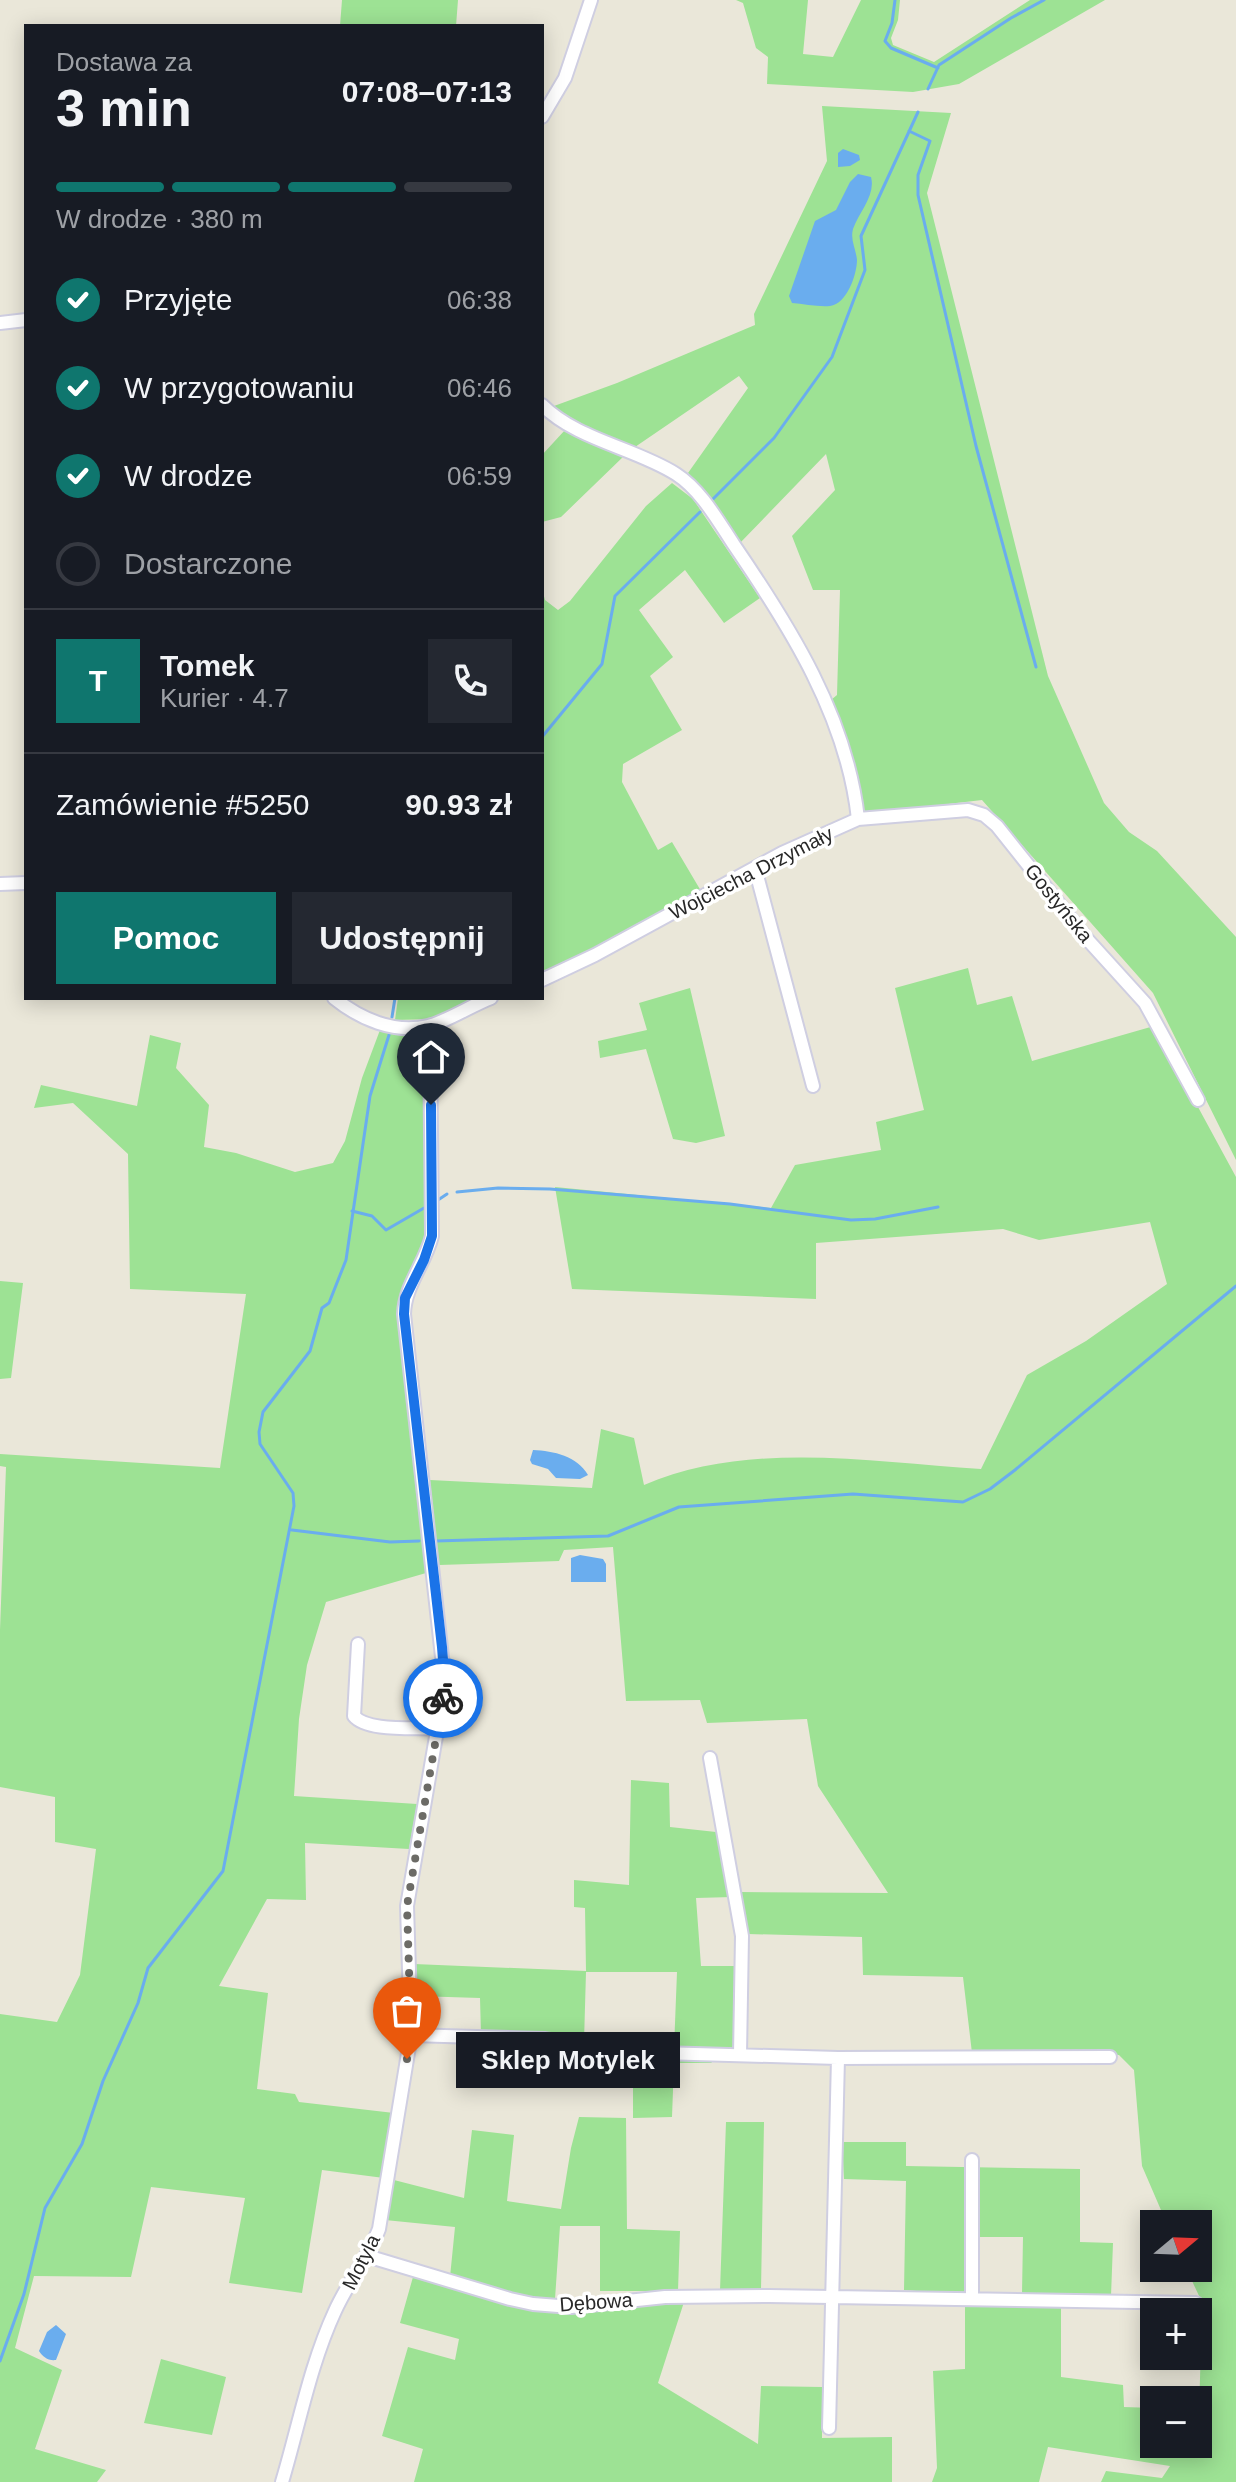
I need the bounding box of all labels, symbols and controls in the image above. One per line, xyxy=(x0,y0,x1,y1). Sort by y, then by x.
text: Dostawa za xyxy=(56,47,192,77)
text: 07:08–07:13 xyxy=(342,75,512,108)
text: 3 min xyxy=(56,79,192,137)
text: W drodze · 380 m xyxy=(56,204,263,234)
icon: check xyxy=(56,278,100,322)
text: Przyjęte xyxy=(124,283,232,316)
text: 06:38 xyxy=(447,285,512,315)
icon: check xyxy=(56,366,100,410)
text: W przygotowaniu xyxy=(124,371,354,404)
text: 06:46 xyxy=(447,373,512,403)
icon: check xyxy=(56,454,100,498)
text: W drodze xyxy=(124,459,252,492)
text: 06:59 xyxy=(447,461,512,491)
text: Dostarczone xyxy=(124,547,292,580)
button: phone xyxy=(428,639,512,723)
text: Tomek xyxy=(160,649,254,682)
text: T xyxy=(89,664,107,697)
text: Kurier · 4.7 xyxy=(160,683,289,713)
text: Zamówienie #5250 xyxy=(56,788,310,821)
text: 90.93 zł xyxy=(405,788,512,821)
street label: Wojciecha Drzymały xyxy=(665,822,837,924)
street label: Gostyńska xyxy=(1021,859,1098,947)
button: Pomoc xyxy=(56,892,276,984)
button: Udostępnij xyxy=(292,892,512,984)
pin xyxy=(397,1023,465,1105)
icon: home xyxy=(409,1035,453,1079)
courier xyxy=(403,1658,483,1738)
icon: bike xyxy=(421,1676,465,1720)
pin xyxy=(373,1977,441,2059)
icon: bag xyxy=(385,1989,429,2033)
callout: Sklep Motylek xyxy=(455,2031,679,2087)
text: Sklep Motylek xyxy=(481,2045,655,2075)
north arrow xyxy=(1140,2210,1212,2282)
map controls xyxy=(1140,2210,1212,2458)
street label: Motyla xyxy=(338,2230,385,2293)
street label: Dębowa xyxy=(559,2288,634,2316)
button: + xyxy=(1140,2298,1212,2370)
button: − xyxy=(1140,2386,1212,2458)

